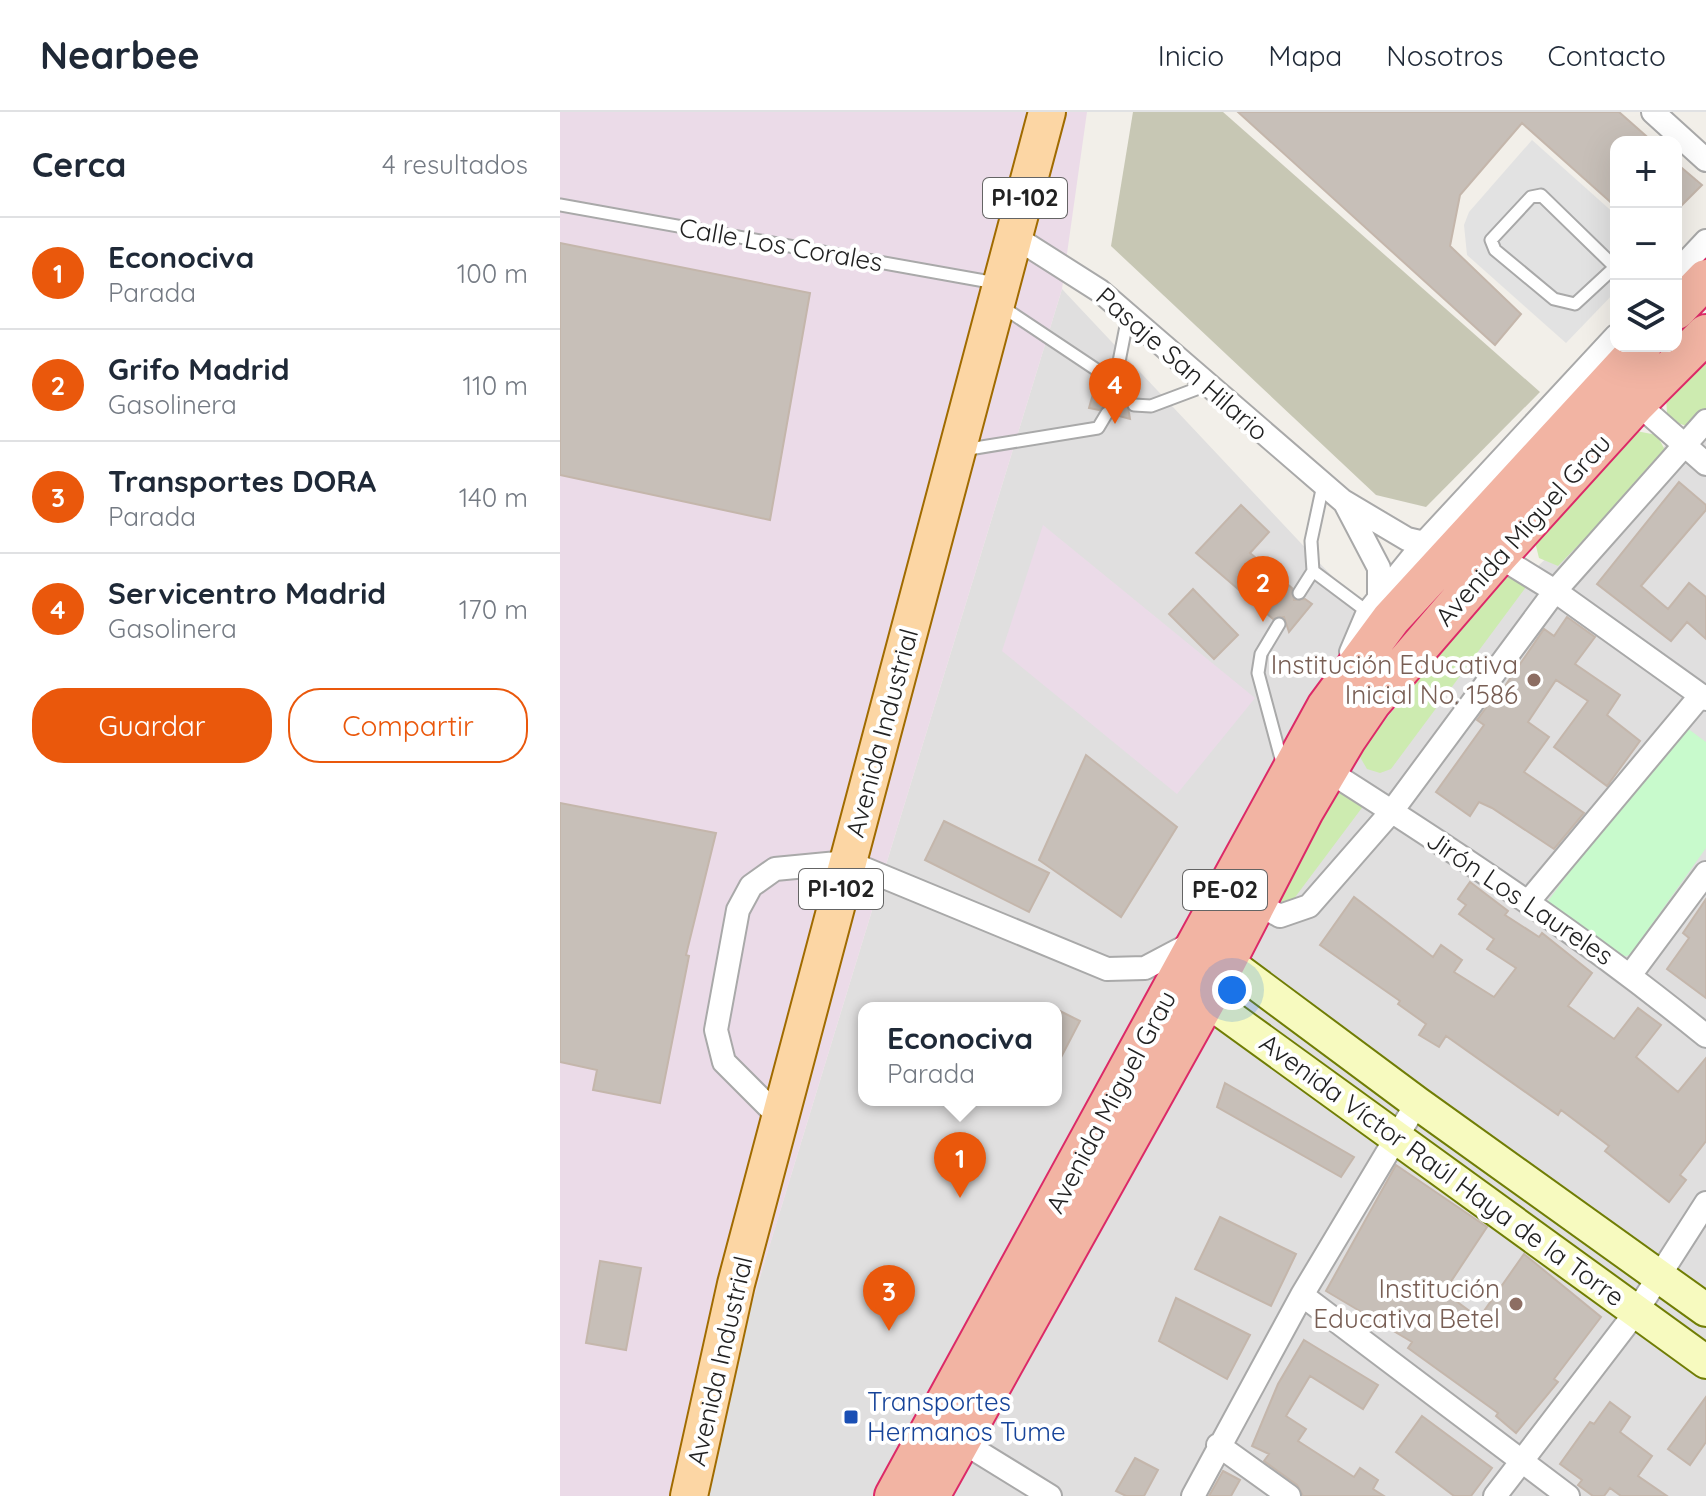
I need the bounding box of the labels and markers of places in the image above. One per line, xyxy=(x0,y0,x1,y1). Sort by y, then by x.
pin: 4 xyxy=(1089,358,1141,424)
pin: 2 xyxy=(1237,556,1289,622)
place label: Institución Educativa Inicial No. 1586 xyxy=(1271,648,1518,711)
marker: Institución Educativa Inicial No. 1586 xyxy=(1525,671,1543,689)
pin: 1 xyxy=(934,1132,986,1198)
pin: 3 xyxy=(863,1265,915,1331)
place label: Institución Educativa Betel xyxy=(1313,1272,1500,1335)
marker: Institución Educativa Betel xyxy=(1507,1295,1525,1313)
place label: Transportes Hermanos Tume xyxy=(867,1385,1066,1448)
marker: Transportes Hermanos Tume xyxy=(842,1408,860,1426)

